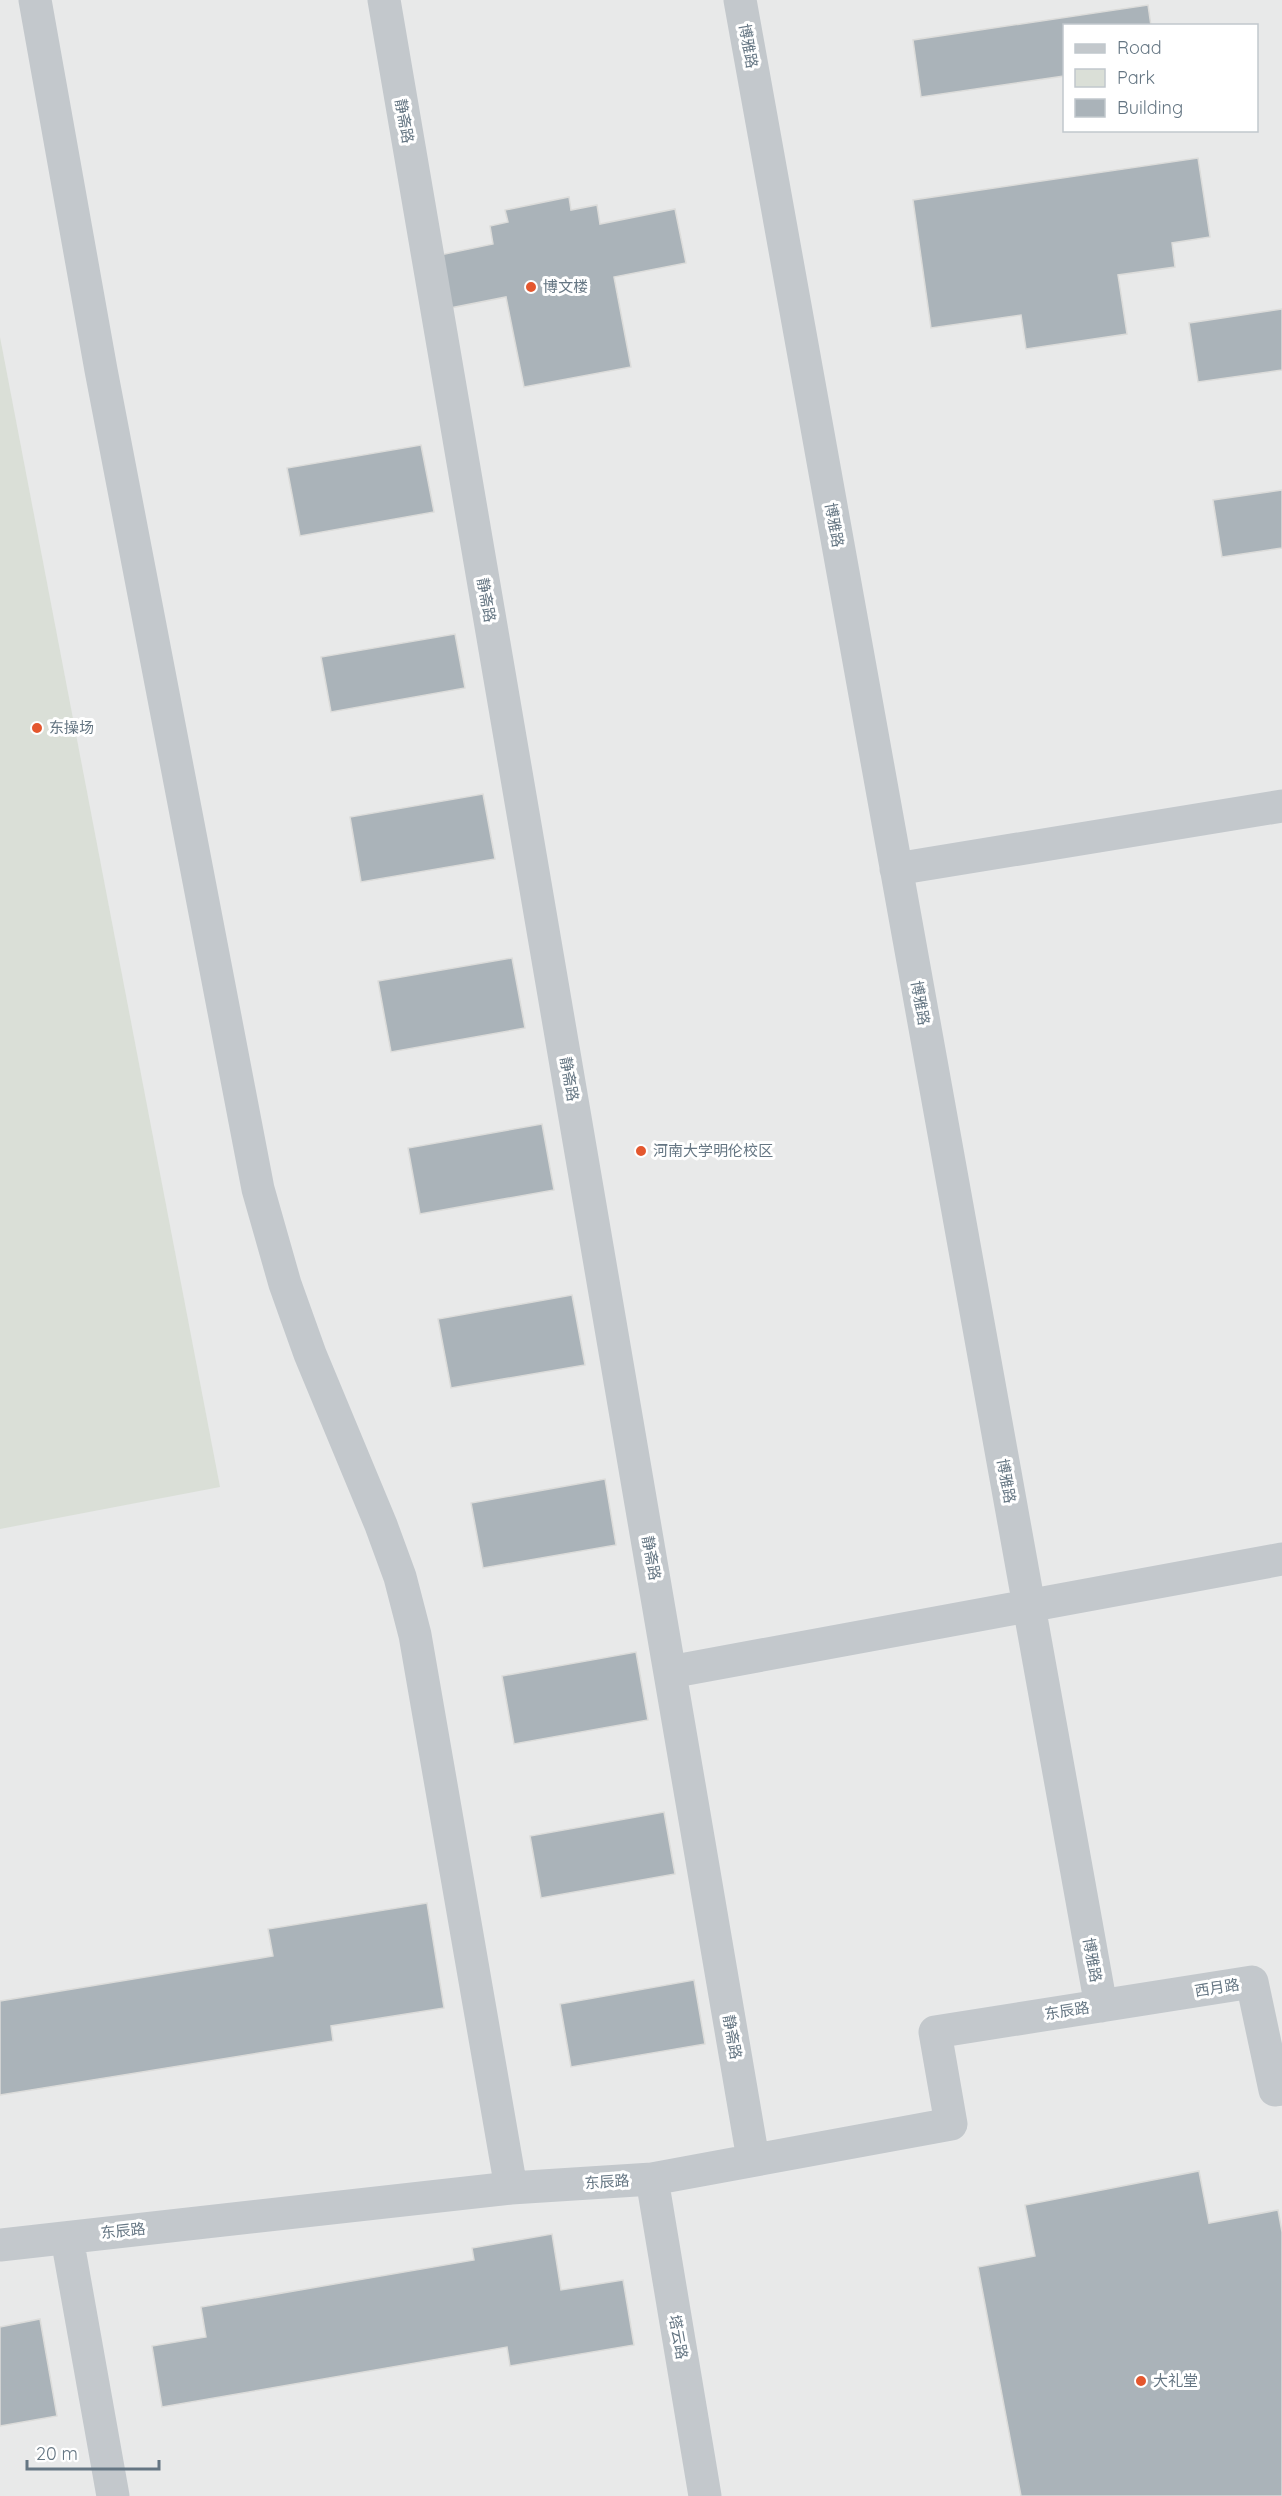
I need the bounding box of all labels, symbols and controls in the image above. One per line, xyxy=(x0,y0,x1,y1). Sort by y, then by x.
street label: 博雅路 xyxy=(735,22,762,70)
legend xyxy=(1063,24,1258,132)
text: Road xyxy=(1117,36,1162,59)
text: Park xyxy=(1117,66,1155,89)
text: Building xyxy=(1117,96,1183,119)
street label: 静斋路 xyxy=(391,97,418,145)
place label: 博文楼 xyxy=(543,277,588,296)
marker: 博文楼 xyxy=(524,280,538,294)
street label: 博雅路 xyxy=(821,501,848,549)
street label: 静斋路 xyxy=(473,576,500,624)
place label: 东操场 xyxy=(49,718,94,737)
marker: 东操场 xyxy=(30,721,44,735)
street label: 博雅路 xyxy=(907,979,934,1027)
street label: 静斋路 xyxy=(556,1055,583,1103)
place label: 河南大学明伦校区 xyxy=(653,1141,773,1160)
marker: 河南大学明伦校区 xyxy=(634,1144,648,1158)
street label: 博雅路 xyxy=(993,1457,1020,1505)
street label: 静斋路 xyxy=(638,1534,665,1582)
street label: 博雅路 xyxy=(1079,1936,1106,1984)
street label: 西月路 xyxy=(1193,1975,1241,2000)
street label: 东辰路 xyxy=(1043,1998,1091,2023)
street label: 静斋路 xyxy=(719,2013,746,2061)
street label: 东辰路 xyxy=(584,2170,630,2193)
street label: 东辰路 xyxy=(100,2219,146,2242)
street label: 塔云路 xyxy=(665,2313,692,2361)
place label: 大礼堂 xyxy=(1153,2371,1198,2390)
marker: 大礼堂 xyxy=(1134,2374,1148,2388)
scale bar xyxy=(27,2433,159,2471)
text: 20 m xyxy=(36,2442,78,2465)

